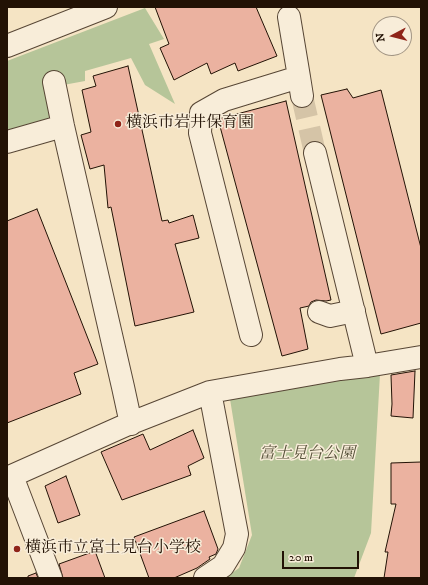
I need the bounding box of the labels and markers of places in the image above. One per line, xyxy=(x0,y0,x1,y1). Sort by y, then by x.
place label: 横浜市岩井保育園 xyxy=(126,114,254,134)
marker: 横浜市岩井保育園 xyxy=(113,119,123,129)
place label: 横浜市立富士見台小学校 xyxy=(25,539,201,559)
marker: 横浜市立富士見台小学校 xyxy=(12,544,22,554)

